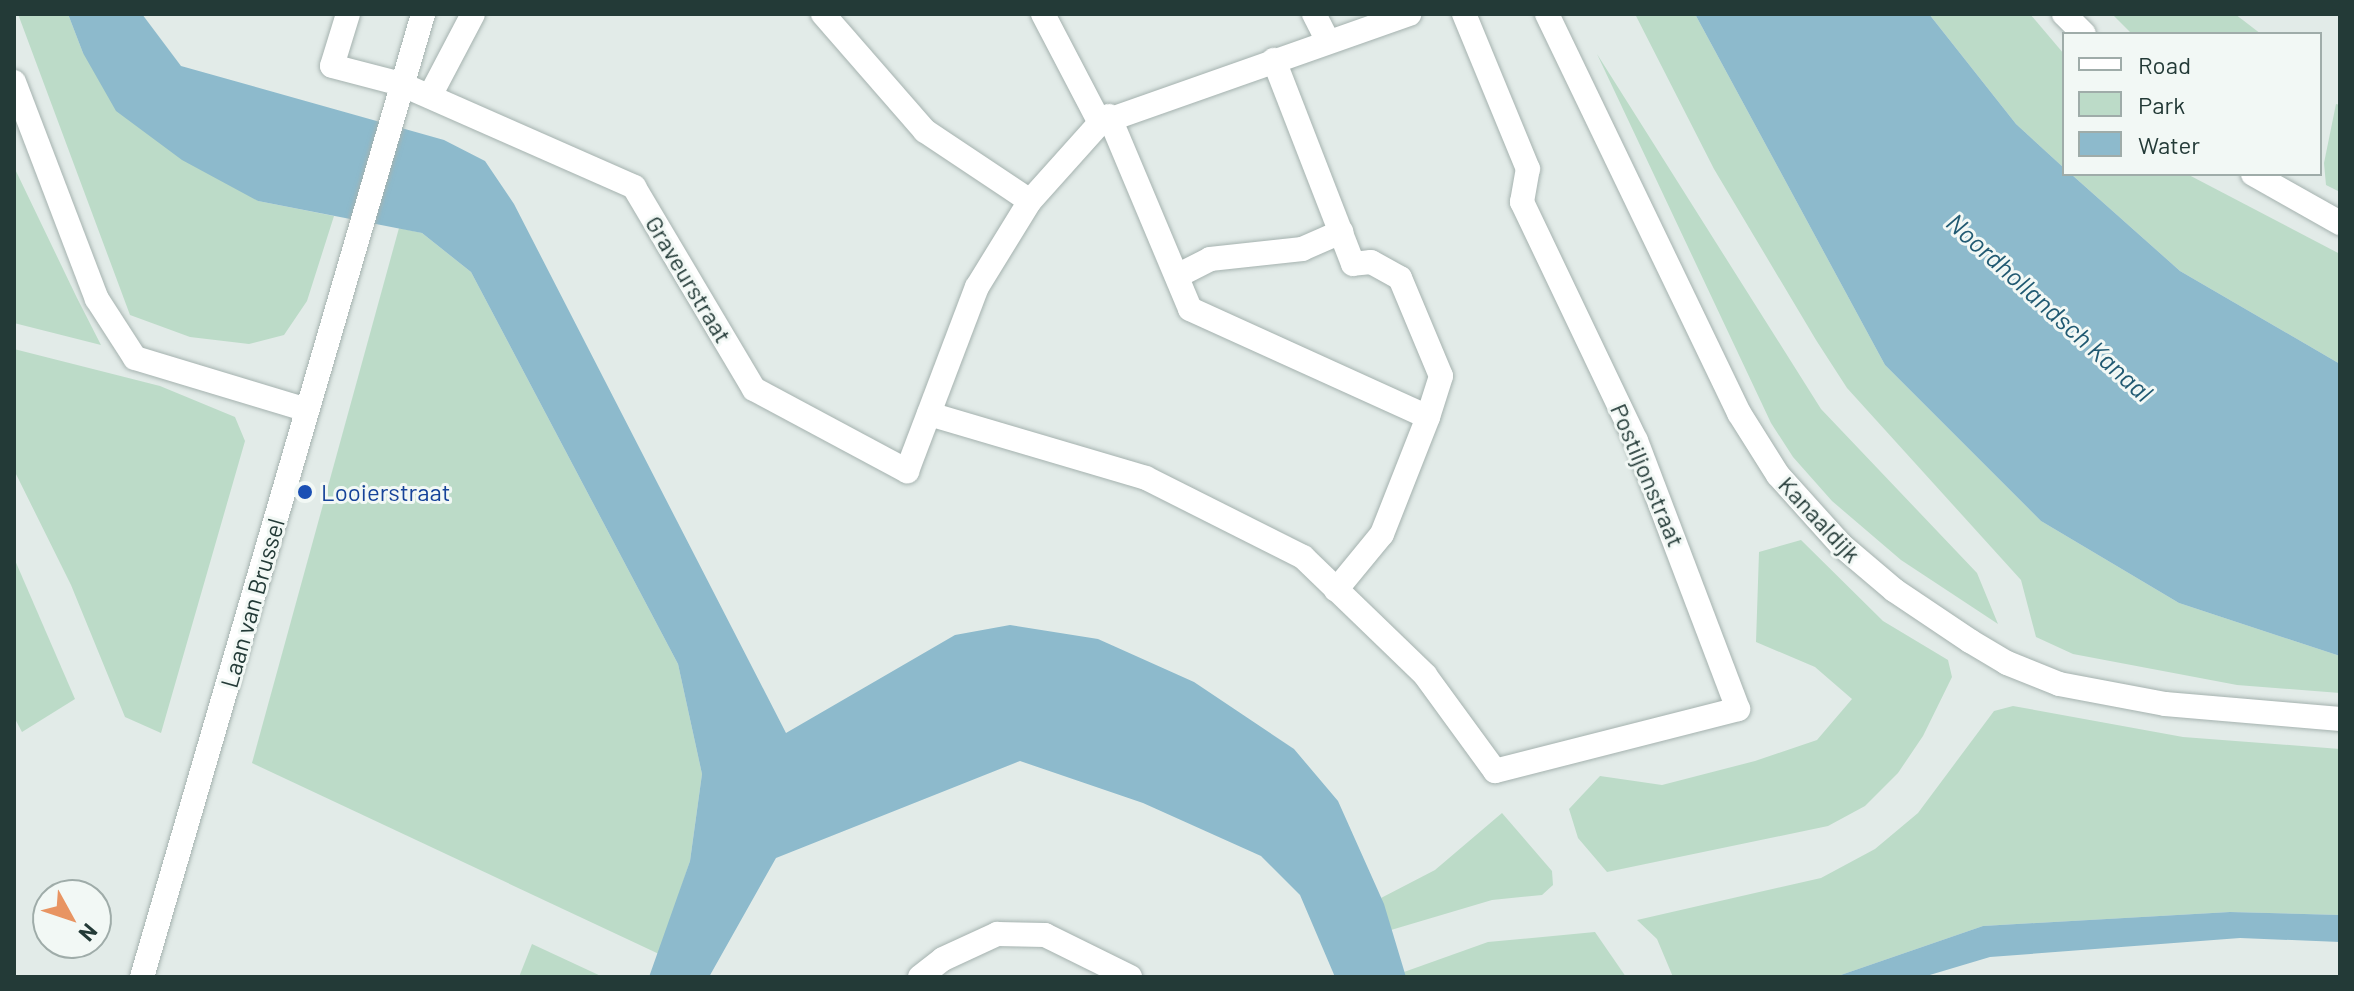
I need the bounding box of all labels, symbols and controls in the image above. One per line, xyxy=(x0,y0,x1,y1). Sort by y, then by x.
legend xyxy=(2062,32,2322,176)
text: Road xyxy=(2138,50,2191,79)
text: Park xyxy=(2138,90,2185,119)
text: Water xyxy=(2138,130,2200,159)
water label: Noordhollandsch Kanaal xyxy=(1940,206,2160,408)
street label: Graveurstraat xyxy=(640,210,738,348)
street label: Postiljonstraat xyxy=(1605,399,1691,551)
street label: Kanaaldijk xyxy=(1773,470,1867,568)
place label: Looierstraat xyxy=(321,478,450,506)
marker: Looierstraat xyxy=(296,483,314,501)
street label: Laan van Brussel xyxy=(214,515,290,691)
north arrow xyxy=(32,879,112,959)
text: N xyxy=(74,919,104,947)

